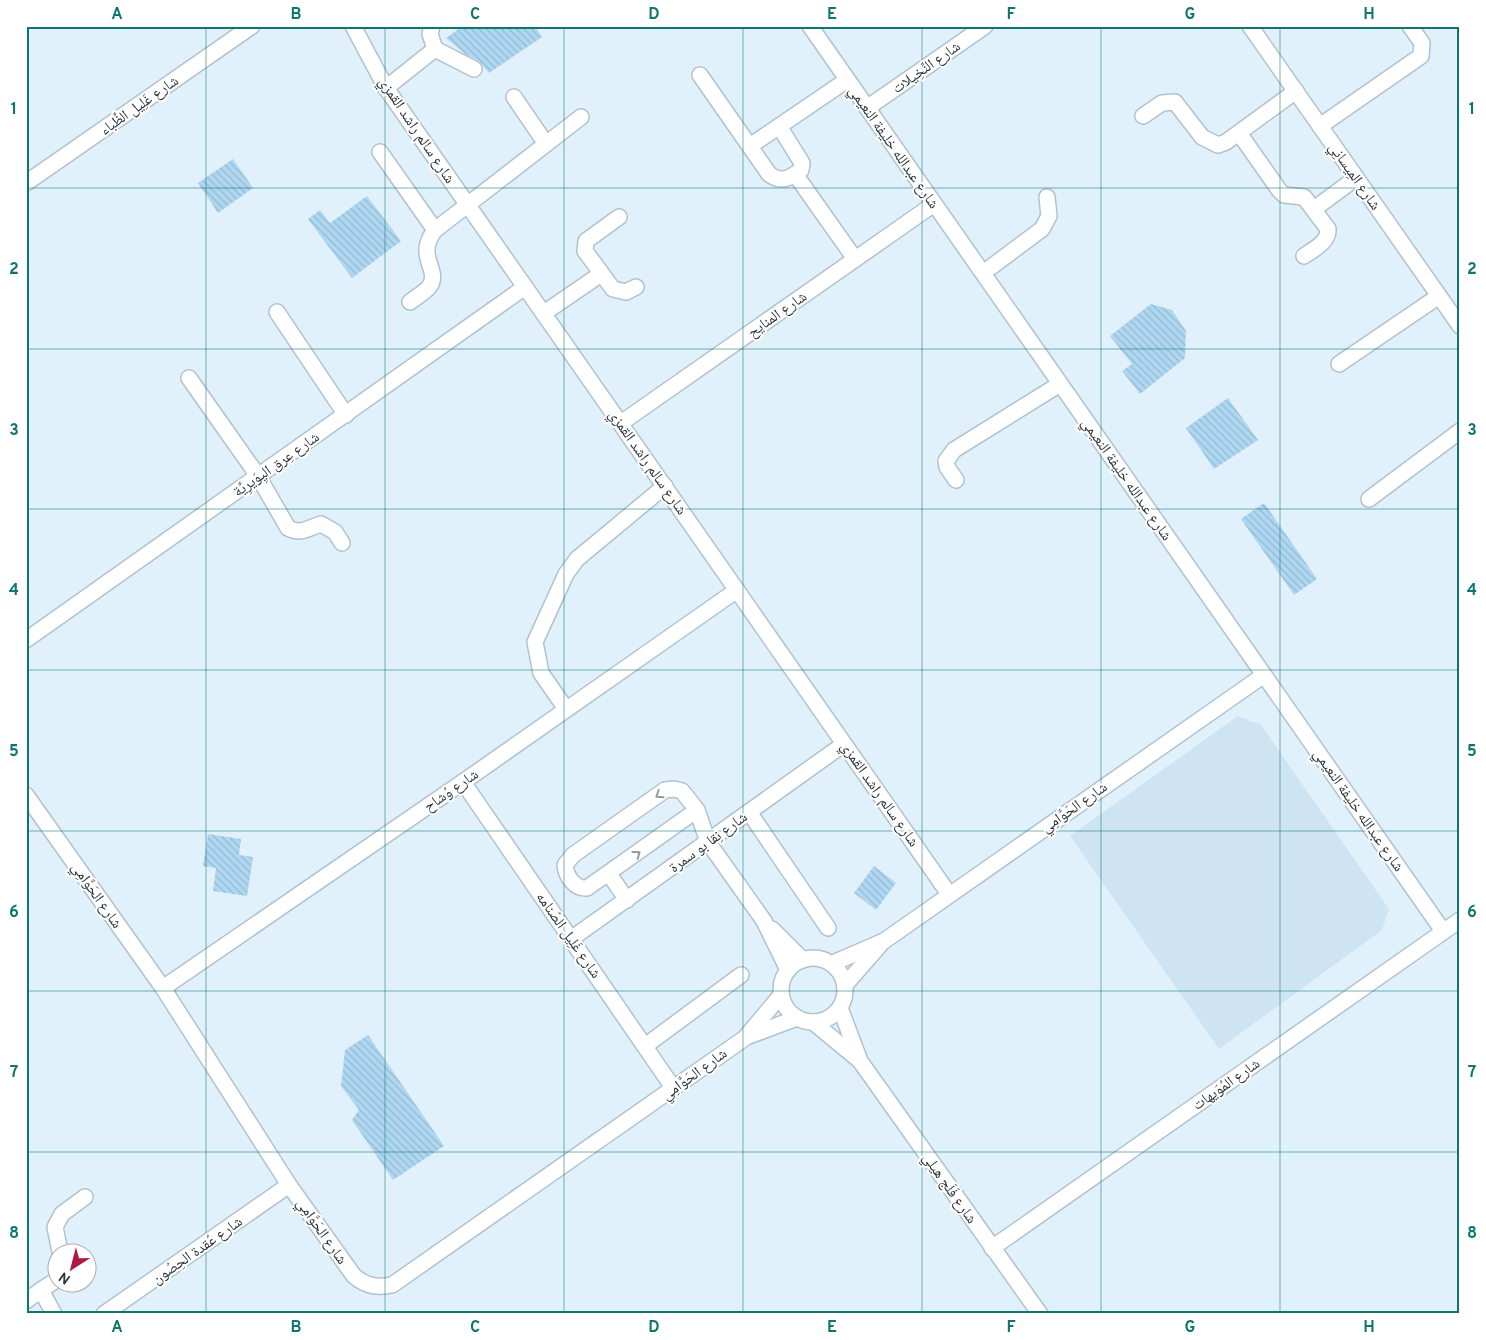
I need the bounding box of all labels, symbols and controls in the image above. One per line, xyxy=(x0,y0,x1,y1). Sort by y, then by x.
text: A xyxy=(111,5,123,25)
text: B xyxy=(290,5,302,25)
text: C xyxy=(470,5,480,25)
text: D xyxy=(648,5,660,25)
text: E xyxy=(827,5,837,25)
text: F xyxy=(1006,5,1016,25)
text: G xyxy=(1185,5,1195,25)
text: H xyxy=(1363,5,1375,25)
street label: شارع النِّخِيلات xyxy=(889,38,965,99)
street label: شارع غَلِيل الظِّباء xyxy=(96,71,183,140)
street label: شارع سالم راشد القمزي xyxy=(372,74,458,188)
street label: شارع عبدالله خليفة النعيمي xyxy=(843,83,942,214)
text: 1 xyxy=(11,100,17,120)
text: 1 xyxy=(1469,100,1475,120)
street label: شارع المِيسانِي xyxy=(1323,139,1384,215)
text: 2 xyxy=(9,260,19,280)
text: 2 xyxy=(1467,260,1477,280)
street label: شارع المنايح xyxy=(744,288,811,343)
street label: شارع سالم راشد القمزي xyxy=(603,407,690,520)
street label: شارع عبدالله خليفة النعيمي xyxy=(1076,415,1175,546)
text: 3 xyxy=(9,421,19,441)
text: 3 xyxy=(1467,421,1477,441)
street label: شارع عِرق اليِوَيرِيَّة xyxy=(230,428,324,502)
text: 4 xyxy=(9,581,19,601)
text: 4 xyxy=(1467,581,1477,601)
street label: شارع سالم راشد القمزي xyxy=(835,739,922,852)
text: 5 xyxy=(9,742,19,762)
text: 5 xyxy=(1467,742,1477,762)
street label: شارع عبدالله خليفة النعيمي xyxy=(1308,746,1407,877)
street label: شارع وُشاح xyxy=(421,766,483,817)
street label: شارع الحَوَّامِي xyxy=(1038,778,1112,839)
one-way arrow xyxy=(655,788,664,798)
street label: شارع نِقا بو سمرة xyxy=(666,808,752,878)
one-way arrow xyxy=(631,851,641,860)
street label: شارع الحَوَّامِي xyxy=(65,859,126,933)
street label: شارع غَلِيل الصّنامه xyxy=(531,889,605,983)
text: 6 xyxy=(9,903,19,923)
text: 6 xyxy=(1467,903,1477,923)
street label: شارع الحَوَّامِي xyxy=(658,1045,732,1106)
street label: شارع المُوَيهات xyxy=(1189,1055,1264,1115)
text: 7 xyxy=(10,1063,18,1083)
text: 7 xyxy=(1468,1063,1476,1083)
street label: شارع فَلَج هيلي xyxy=(917,1149,981,1229)
street label: شارع الحَوَّامِي xyxy=(290,1195,351,1269)
street label: شارع عُقدة الحِصُون xyxy=(149,1213,247,1290)
text: 8 xyxy=(9,1224,19,1244)
text: 8 xyxy=(1467,1224,1477,1244)
north arrow xyxy=(48,1242,98,1292)
text: N xyxy=(56,1267,74,1287)
text: A xyxy=(111,1318,123,1338)
text: B xyxy=(290,1318,302,1338)
text: C xyxy=(470,1318,480,1338)
text: D xyxy=(648,1318,660,1338)
text: E xyxy=(827,1318,837,1338)
text: F xyxy=(1006,1318,1016,1338)
text: G xyxy=(1185,1318,1195,1338)
text: H xyxy=(1363,1318,1375,1338)

